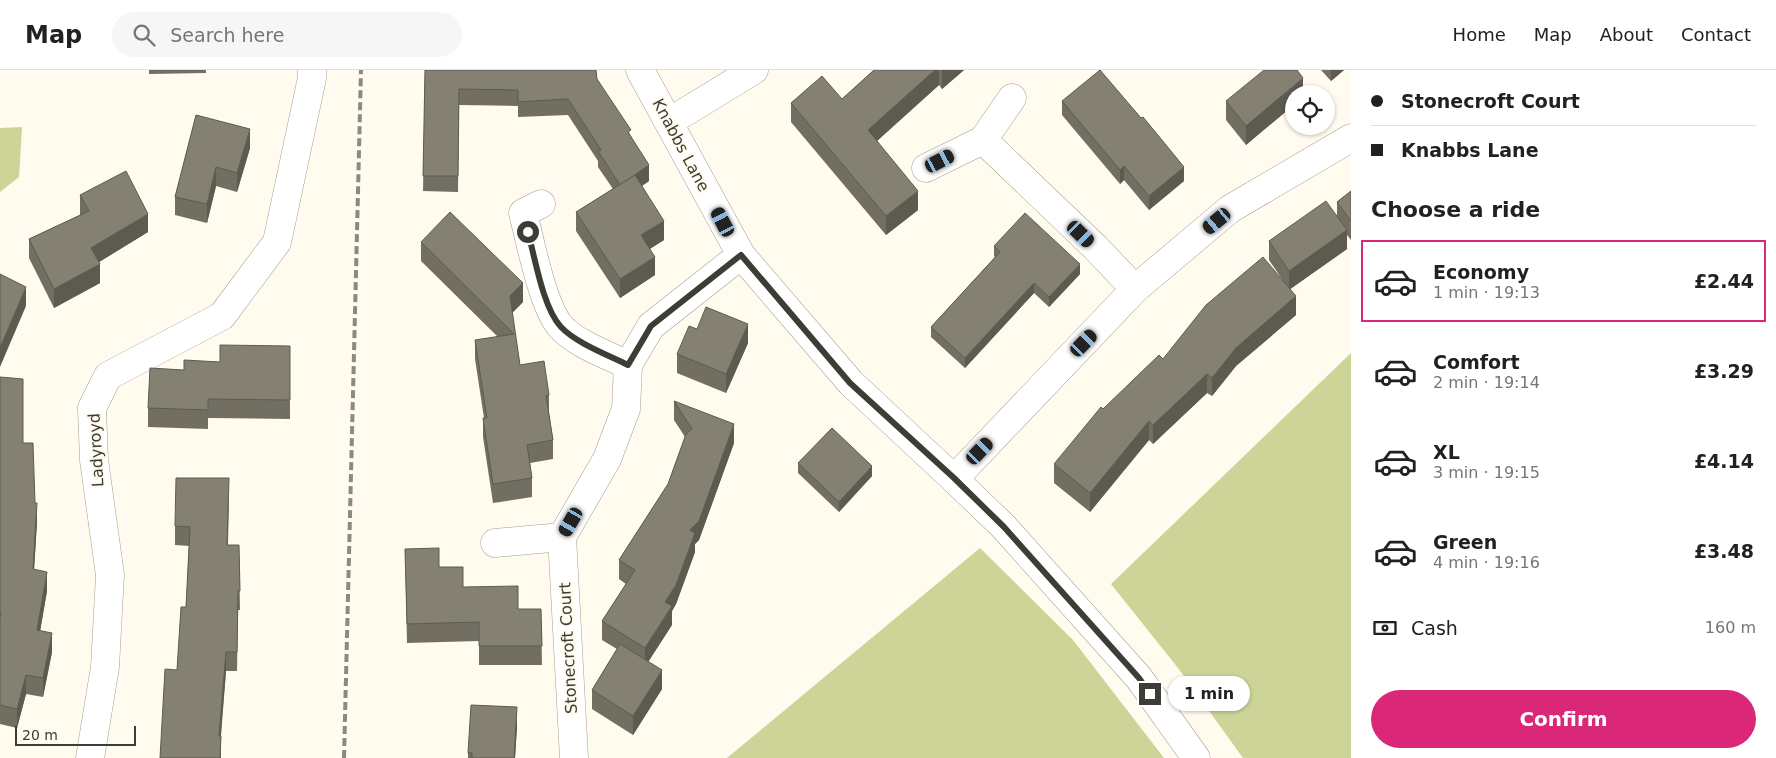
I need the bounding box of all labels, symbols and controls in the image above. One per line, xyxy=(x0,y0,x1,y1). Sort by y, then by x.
search box xyxy=(112,12,462,57)
text: Map xyxy=(25,21,82,49)
icon: search xyxy=(130,21,158,49)
text: Search here xyxy=(170,24,284,46)
text: Home xyxy=(1453,24,1506,45)
text: Map xyxy=(1534,24,1572,45)
text: About xyxy=(1600,24,1653,45)
text: Contact xyxy=(1681,24,1751,45)
map controls xyxy=(1285,85,1335,135)
button: locate xyxy=(1285,85,1335,135)
text: Stonecroft Court xyxy=(1401,90,1580,112)
street label: Knabbs Lane xyxy=(648,95,714,195)
text: Knabbs Lane xyxy=(1401,139,1539,161)
car xyxy=(923,148,956,174)
text: Choose a ride xyxy=(1371,197,1540,222)
car xyxy=(709,205,736,239)
car xyxy=(1200,206,1233,236)
car xyxy=(1065,218,1097,250)
route start xyxy=(517,221,539,243)
icon: car xyxy=(1373,259,1418,304)
text: Economy xyxy=(1433,261,1529,283)
text: £2.44 xyxy=(1694,270,1754,292)
text: 1 min · 19:13 xyxy=(1433,283,1540,302)
car xyxy=(1068,327,1099,359)
icon: car xyxy=(1373,349,1418,394)
text: Comfort xyxy=(1433,351,1520,373)
text: £3.29 xyxy=(1694,360,1754,382)
text: 2 min · 19:14 xyxy=(1433,373,1540,392)
street label: Ladyroyd xyxy=(85,413,107,487)
car xyxy=(964,435,995,467)
icon: car xyxy=(1373,439,1418,484)
text: XL xyxy=(1433,441,1460,463)
text: £4.14 xyxy=(1694,450,1754,472)
text: 3 min · 19:15 xyxy=(1433,463,1540,482)
car xyxy=(557,505,584,539)
icon: car xyxy=(1373,529,1418,574)
text: Green xyxy=(1433,531,1497,553)
text: £3.48 xyxy=(1694,540,1754,562)
text: 4 min · 19:16 xyxy=(1433,553,1540,572)
street label: Stonecroft Court xyxy=(555,582,581,714)
icon: cash xyxy=(1371,614,1399,642)
text: Cash xyxy=(1411,617,1458,639)
text: 160 m xyxy=(1705,618,1756,637)
callout: 1 min xyxy=(1168,676,1250,712)
route end xyxy=(1139,683,1161,705)
text: 1 min xyxy=(1184,684,1234,703)
button: Confirm xyxy=(1371,690,1756,748)
scale bar xyxy=(15,723,136,746)
text: 20 m xyxy=(22,727,58,743)

